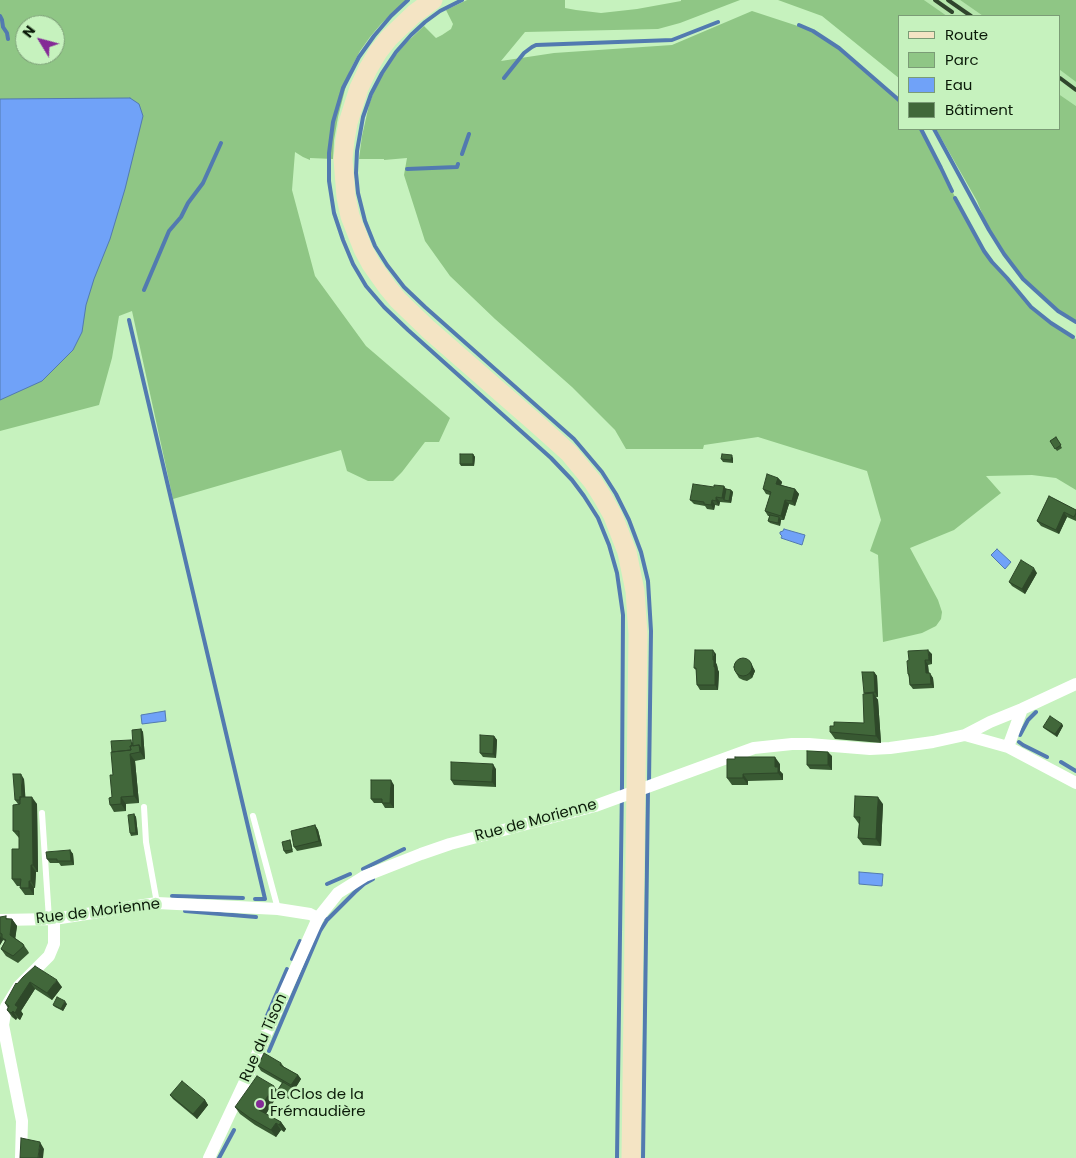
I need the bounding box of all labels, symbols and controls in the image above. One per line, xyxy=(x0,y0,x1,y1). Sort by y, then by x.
north arrow xyxy=(15,15,65,65)
legend xyxy=(898,15,1061,130)
text: N xyxy=(18,21,40,42)
text: Route xyxy=(945,24,988,45)
text: Parc xyxy=(945,49,979,70)
text: Eau xyxy=(945,74,972,95)
text: Bâtiment xyxy=(945,99,1013,120)
street label: Rue de Morienne xyxy=(473,796,599,846)
street label: Rue de Morienne xyxy=(35,895,161,929)
street label: Rue du Tison xyxy=(237,991,291,1085)
place label: Le Clos de la Frémaudière xyxy=(270,1086,366,1121)
marker: Le Clos de la Frémaudière xyxy=(254,1098,266,1110)

